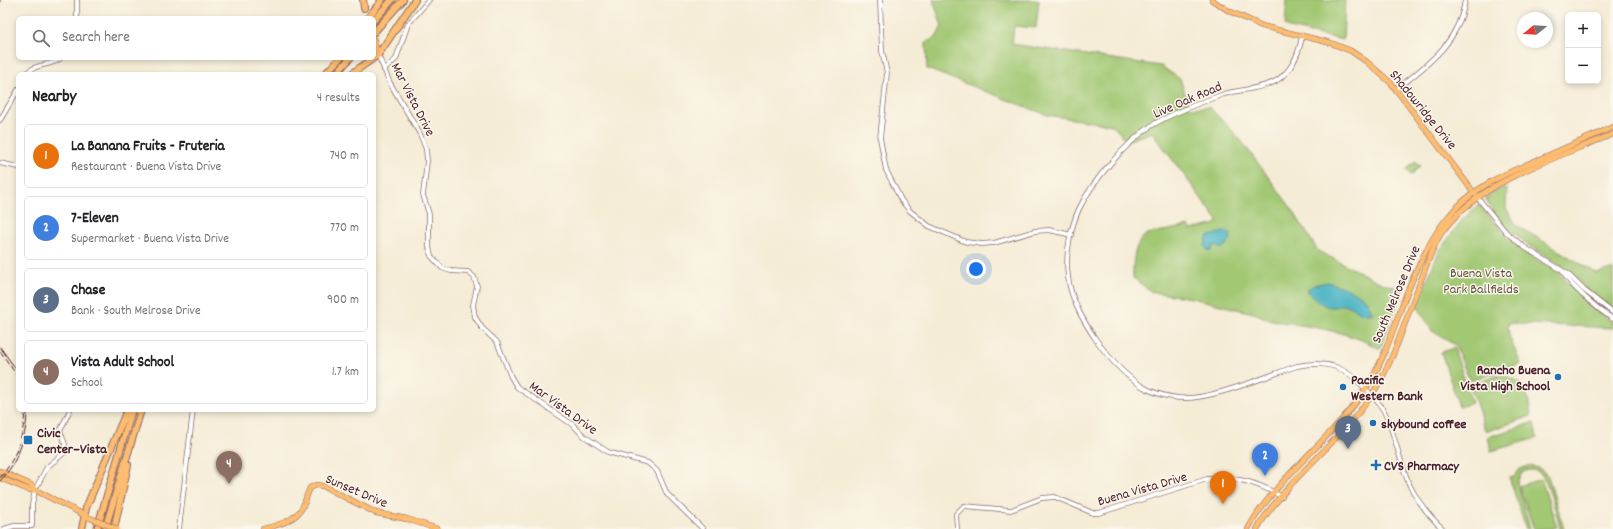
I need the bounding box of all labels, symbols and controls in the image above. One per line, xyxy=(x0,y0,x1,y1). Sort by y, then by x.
north arrow xyxy=(1517,12,1553,48)
map controls xyxy=(1565,12,1601,84)
button: + xyxy=(1565,12,1601,48)
search box xyxy=(16,16,376,60)
icon: search xyxy=(30,27,52,49)
text: Search here xyxy=(62,27,130,49)
button: − xyxy=(1565,48,1601,84)
street label: Mar Vista Drive xyxy=(385,60,439,140)
street label: Shadowridge Drive xyxy=(1384,66,1461,155)
street label: Live Oak Road xyxy=(1150,77,1225,124)
text: Nearby xyxy=(32,86,76,110)
text: 4 results xyxy=(317,89,360,108)
text: La Banana Fruits - Fruteria xyxy=(71,136,225,158)
text: 1 xyxy=(45,147,47,166)
text: 740 m xyxy=(330,147,359,166)
text: Restaurant · Buena Vista Drive xyxy=(71,158,221,177)
text: 7-Eleven xyxy=(71,208,119,230)
text: 2 xyxy=(43,219,49,238)
text: 770 m xyxy=(330,219,359,238)
text: Supermarket · Buena Vista Drive xyxy=(71,230,229,249)
street label: South Melrose Drive xyxy=(1367,243,1426,347)
your location xyxy=(966,259,986,279)
park label: Buena Vista Park Ballfields xyxy=(1443,264,1519,300)
text: Chase xyxy=(71,280,105,302)
text: 3 xyxy=(43,291,49,310)
text: 900 m xyxy=(327,291,359,310)
text: Bank · South Melrose Drive xyxy=(71,302,201,321)
text: Vista Adult School xyxy=(71,352,174,374)
place label: Rancho Buena Vista High School xyxy=(1460,361,1551,397)
text: 4 xyxy=(43,363,49,382)
text: 1.7 km xyxy=(332,363,359,382)
place label: Pacific Western Bank xyxy=(1351,371,1423,407)
marker: Rancho Buena Vista High School xyxy=(1553,372,1563,382)
text: School xyxy=(71,374,103,393)
street label: Mar Vista Drive xyxy=(524,377,601,440)
marker: Pacific Western Bank xyxy=(1338,382,1348,392)
place label: skybound coffee xyxy=(1381,415,1467,435)
pin: 3 xyxy=(1335,416,1361,449)
marker: skybound coffee xyxy=(1368,418,1378,428)
place label: Civic Center–Vista xyxy=(37,424,108,460)
marker: Civic Center–Vista xyxy=(22,434,34,446)
pin: 2 xyxy=(1252,443,1278,476)
pin: 4 xyxy=(216,451,242,484)
place label: CVS Pharmacy xyxy=(1384,457,1460,477)
marker: CVS Pharmacy xyxy=(1371,460,1381,470)
street label: Buena Vista Drive xyxy=(1095,468,1190,512)
street label: Sunset Drive xyxy=(322,470,391,514)
pin: 1 xyxy=(1210,471,1236,504)

